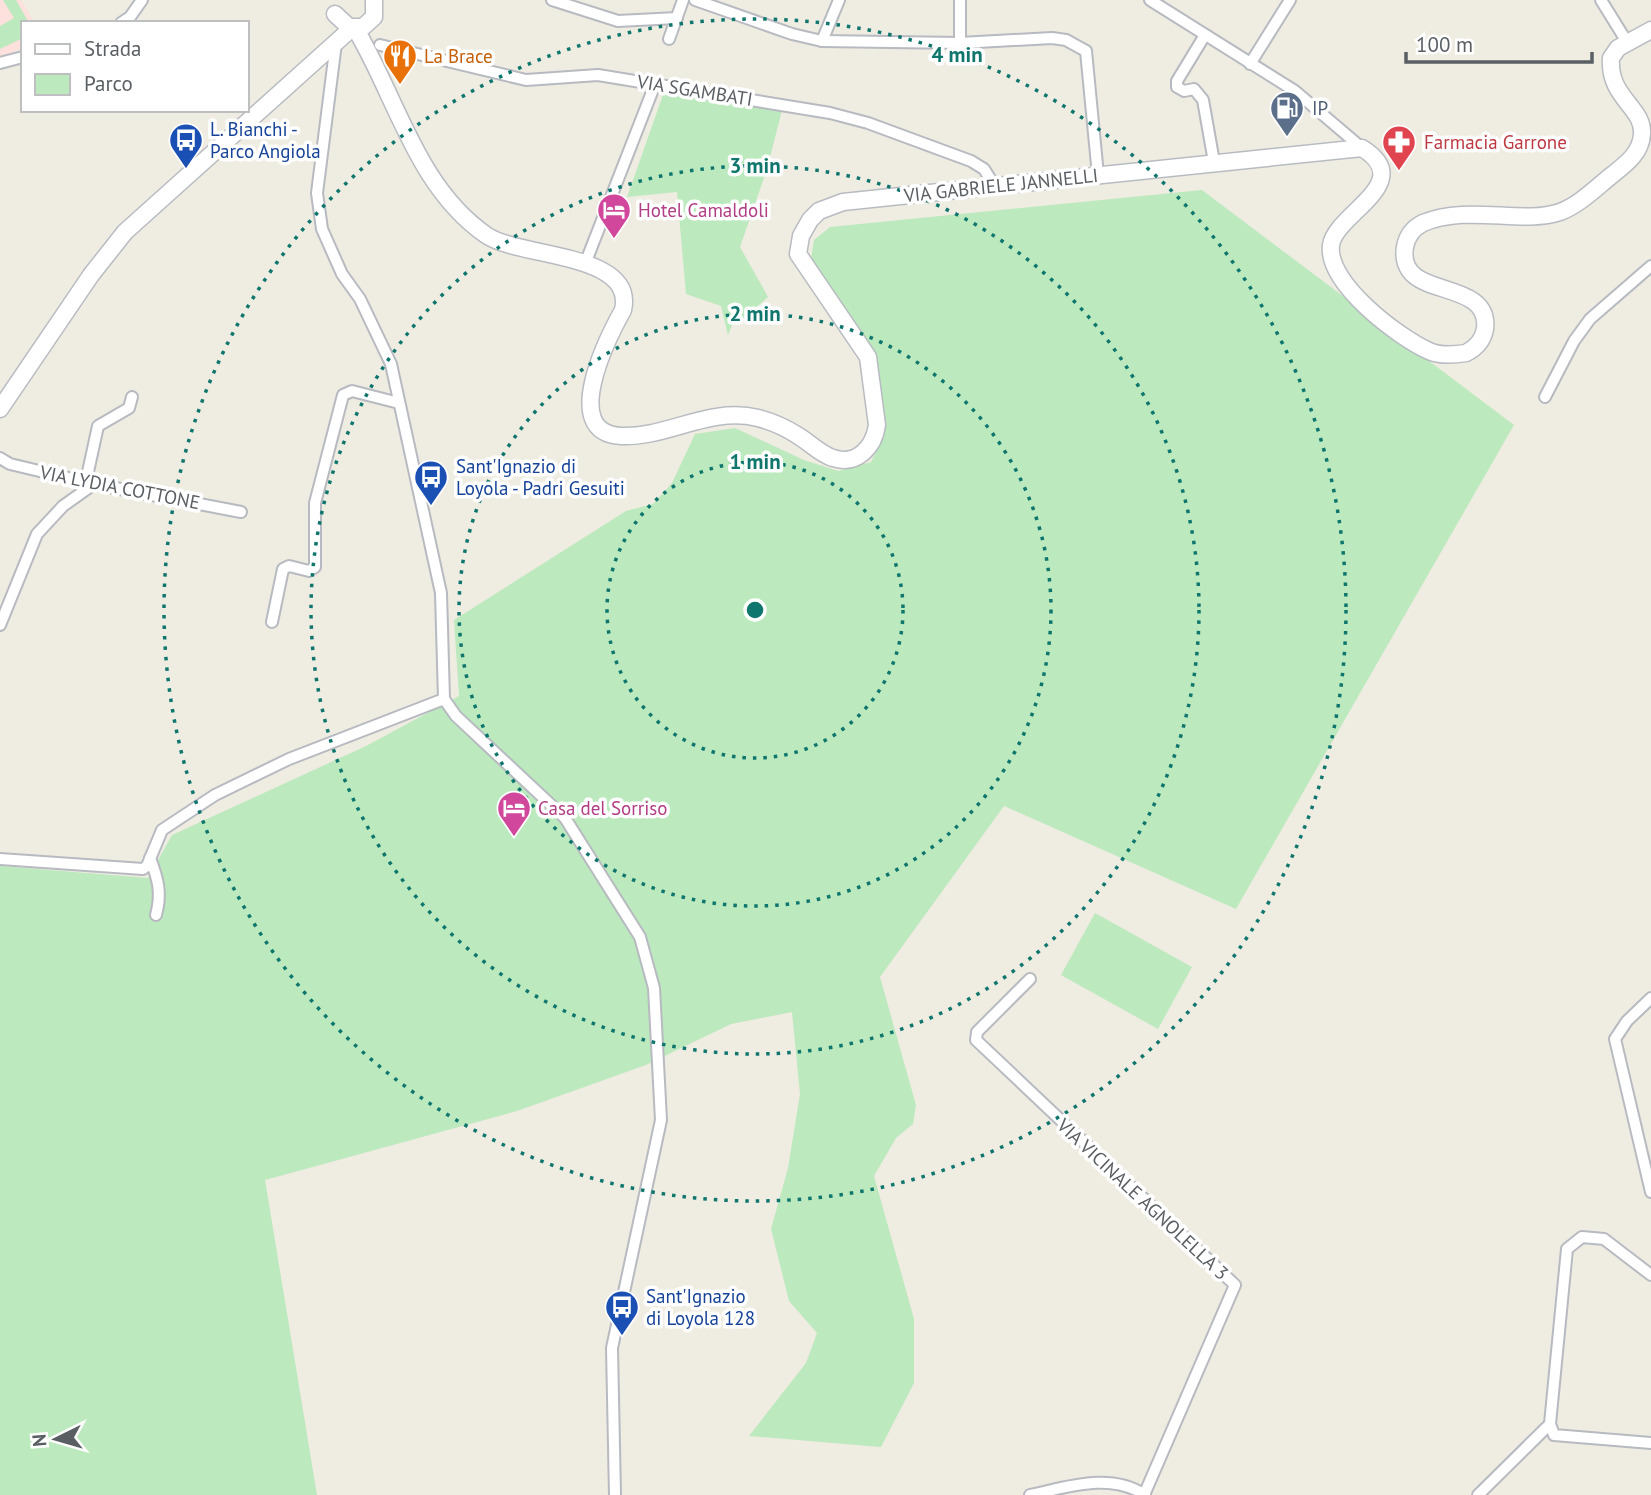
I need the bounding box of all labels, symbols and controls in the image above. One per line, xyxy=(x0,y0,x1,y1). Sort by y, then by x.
legend xyxy=(21,21,248,112)
scale bar xyxy=(1406,21,1592,65)
text: 100 m xyxy=(1416,31,1473,58)
text: Strada xyxy=(84,35,142,62)
restaurant icon: La Brace xyxy=(381,37,419,86)
text: 4 min xyxy=(931,41,983,68)
place label: La Brace xyxy=(424,44,493,68)
street label: VIA SGAMBATI xyxy=(635,69,754,111)
text: Parco xyxy=(84,70,133,97)
fuel station icon: IP xyxy=(1268,89,1306,138)
place label: IP xyxy=(1312,96,1328,120)
place label: L. Bianchi - Parco Angiola xyxy=(210,117,321,163)
bus stop icon: L. Bianchi - Parco Angiola xyxy=(167,121,205,170)
pharmacy icon: Farmacia Garrone xyxy=(1380,123,1418,172)
place label: Farmacia Garrone xyxy=(1424,130,1567,154)
text: 3 min xyxy=(729,152,781,179)
street label: VIA GABRIELE JANNELLI xyxy=(902,163,1099,207)
hotel icon: Hotel Camaldoli xyxy=(595,191,633,240)
place label: Hotel Camaldoli xyxy=(638,198,769,222)
text: 2 min xyxy=(729,300,781,327)
text: 1 min xyxy=(729,448,781,475)
place label: Sant'Ignazio di Loyola - Padri Gesuiti xyxy=(456,454,625,500)
bus stop icon: Sant'Ignazio di Loyola - Padri Gesuiti xyxy=(412,458,450,507)
street label: VIA LYDIA COTTONE xyxy=(37,460,202,514)
centre of rings xyxy=(743,598,767,622)
hotel icon: Casa del Sorriso xyxy=(495,789,533,838)
place label: Casa del Sorriso xyxy=(538,796,667,820)
street label: VIA VICINALE AGNOLELLA 3 xyxy=(1052,1113,1234,1285)
place label: Sant'Ignazio di Loyola 128 xyxy=(646,1284,755,1330)
bus stop icon: Sant'Ignazio di Loyola 128 xyxy=(603,1288,641,1337)
north arrow xyxy=(21,1404,91,1474)
text: N xyxy=(27,1433,52,1448)

